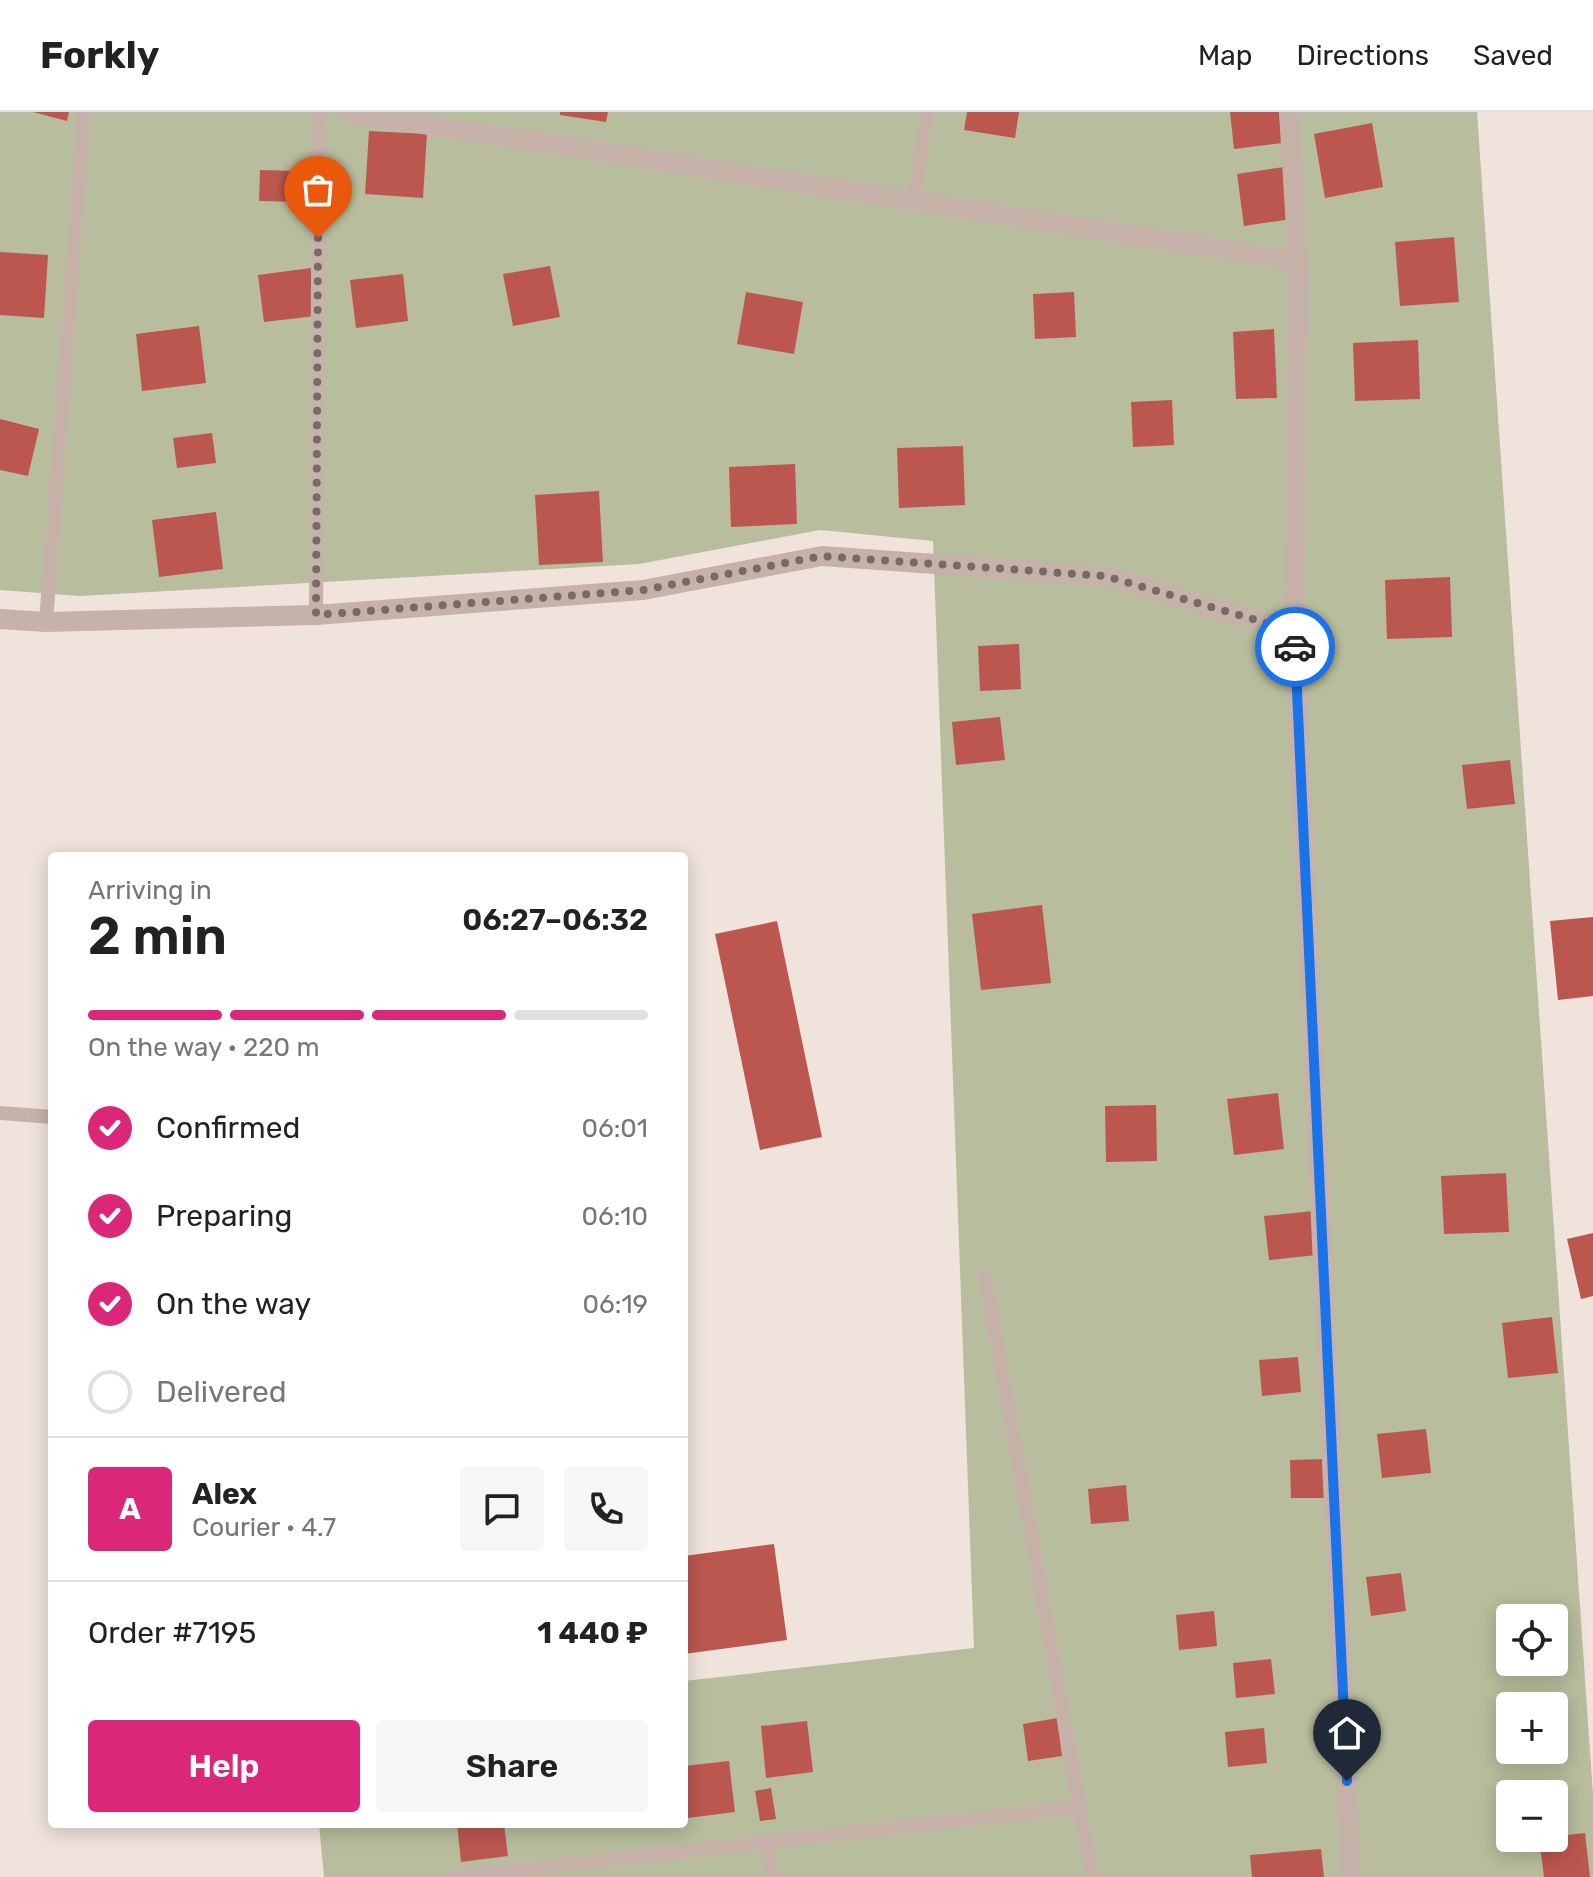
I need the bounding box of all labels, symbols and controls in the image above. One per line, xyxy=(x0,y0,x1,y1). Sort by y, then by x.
text: Forkly xyxy=(40,32,159,78)
text: Map xyxy=(1198,39,1252,72)
text: Directions xyxy=(1296,39,1429,72)
text: Saved xyxy=(1473,39,1553,72)
pin xyxy=(284,156,352,238)
icon: bag xyxy=(296,168,340,212)
courier xyxy=(1255,607,1335,687)
icon: car xyxy=(1273,625,1317,669)
text: Arriving in xyxy=(88,875,212,906)
text: 06:27–06:32 xyxy=(462,902,648,938)
text: 2 min xyxy=(88,905,227,967)
text: On the way · 220 m xyxy=(88,1032,320,1063)
icon: check xyxy=(88,1106,132,1150)
text: Confirmed xyxy=(156,1110,300,1146)
text: 06:01 xyxy=(582,1113,648,1144)
icon: check xyxy=(88,1194,132,1238)
text: Preparing xyxy=(156,1198,292,1234)
text: 06:10 xyxy=(582,1201,648,1232)
icon: check xyxy=(88,1282,132,1326)
text: On the way xyxy=(156,1286,311,1322)
text: 06:19 xyxy=(583,1289,648,1320)
text: Delivered xyxy=(156,1374,287,1410)
button: chat xyxy=(460,1467,544,1551)
button: phone xyxy=(564,1467,648,1551)
text: Alex xyxy=(192,1476,257,1512)
text: A xyxy=(119,1491,141,1527)
text: Courier · 4.7 xyxy=(192,1512,336,1543)
map controls xyxy=(1496,1604,1568,1852)
button: locate xyxy=(1496,1604,1568,1676)
text: Order #7195 xyxy=(88,1615,256,1651)
text: 1 440 ₽ xyxy=(537,1615,648,1651)
button: + xyxy=(1496,1692,1568,1764)
pin xyxy=(1313,1699,1381,1781)
icon: home xyxy=(1325,1711,1369,1755)
button: Help xyxy=(88,1720,360,1812)
button: Share xyxy=(376,1720,648,1812)
button: − xyxy=(1496,1780,1568,1852)

